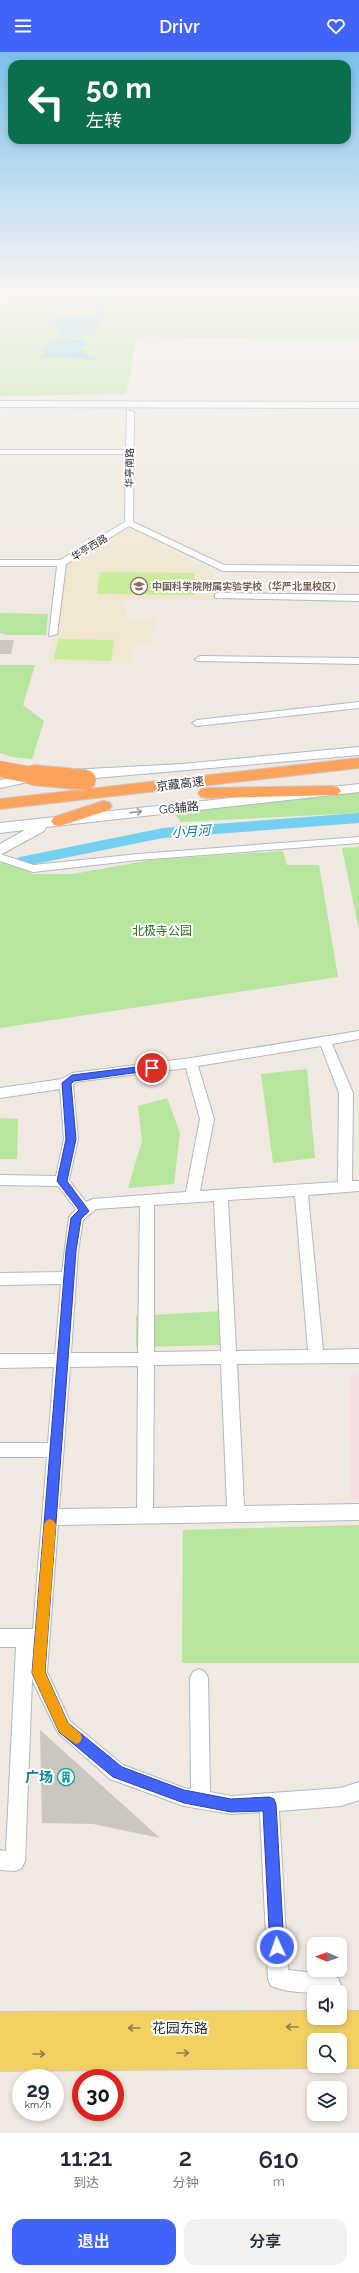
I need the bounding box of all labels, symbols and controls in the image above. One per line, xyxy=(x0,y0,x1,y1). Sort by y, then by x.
icon: menu xyxy=(12,15,34,37)
icon: heart xyxy=(325,15,347,37)
text: Drivr xyxy=(159,16,200,37)
text: 50 m xyxy=(86,72,152,105)
icon: left xyxy=(20,76,72,128)
text: 左转 xyxy=(86,110,122,131)
street label: 华亭南路 xyxy=(124,448,135,488)
street label: 华亭西路 xyxy=(69,532,109,562)
school or university icon: 中国科学院附属实验学校（华严北里校区） xyxy=(129,576,149,596)
place label: 中国科学院附属实验学校（华严北里校区） xyxy=(152,580,342,592)
street label: 京藏高速 xyxy=(155,774,205,794)
street label: G6辅路 xyxy=(158,799,200,817)
one-way arrow xyxy=(129,808,142,816)
water label: 小月河 xyxy=(171,822,214,840)
park label: 北极寺公园 xyxy=(132,924,192,938)
pin xyxy=(135,1051,169,1085)
icon: arrive xyxy=(141,1057,163,1079)
building icon: 广场 xyxy=(56,1767,76,1787)
place label: 广场 xyxy=(25,1769,53,1785)
position arrow xyxy=(256,1926,298,1968)
north arrow xyxy=(307,1937,347,1977)
map controls xyxy=(307,1937,347,2121)
button: sound xyxy=(307,1985,347,2025)
street label: 花园东路 xyxy=(152,2020,208,2036)
one-way arrow xyxy=(286,2023,299,2031)
one-way arrow xyxy=(128,2024,141,2032)
button: search xyxy=(307,2033,347,2073)
one-way arrow xyxy=(176,2049,189,2057)
one-way arrow xyxy=(32,2050,45,2058)
speed limit sign: 30 xyxy=(72,2069,124,2121)
text: 29 xyxy=(26,2078,50,2102)
button: layers xyxy=(307,2081,347,2121)
text: km/h xyxy=(25,2099,51,2110)
text: 11:21 xyxy=(60,2143,112,2172)
text: 2 xyxy=(179,2143,192,2172)
text: 610 xyxy=(258,2145,299,2174)
text: m xyxy=(273,2174,285,2189)
text: 到达 xyxy=(73,2175,99,2190)
text: 分钟 xyxy=(172,2175,198,2190)
button: 退出 xyxy=(12,2219,176,2265)
button: 分享 xyxy=(184,2219,347,2265)

